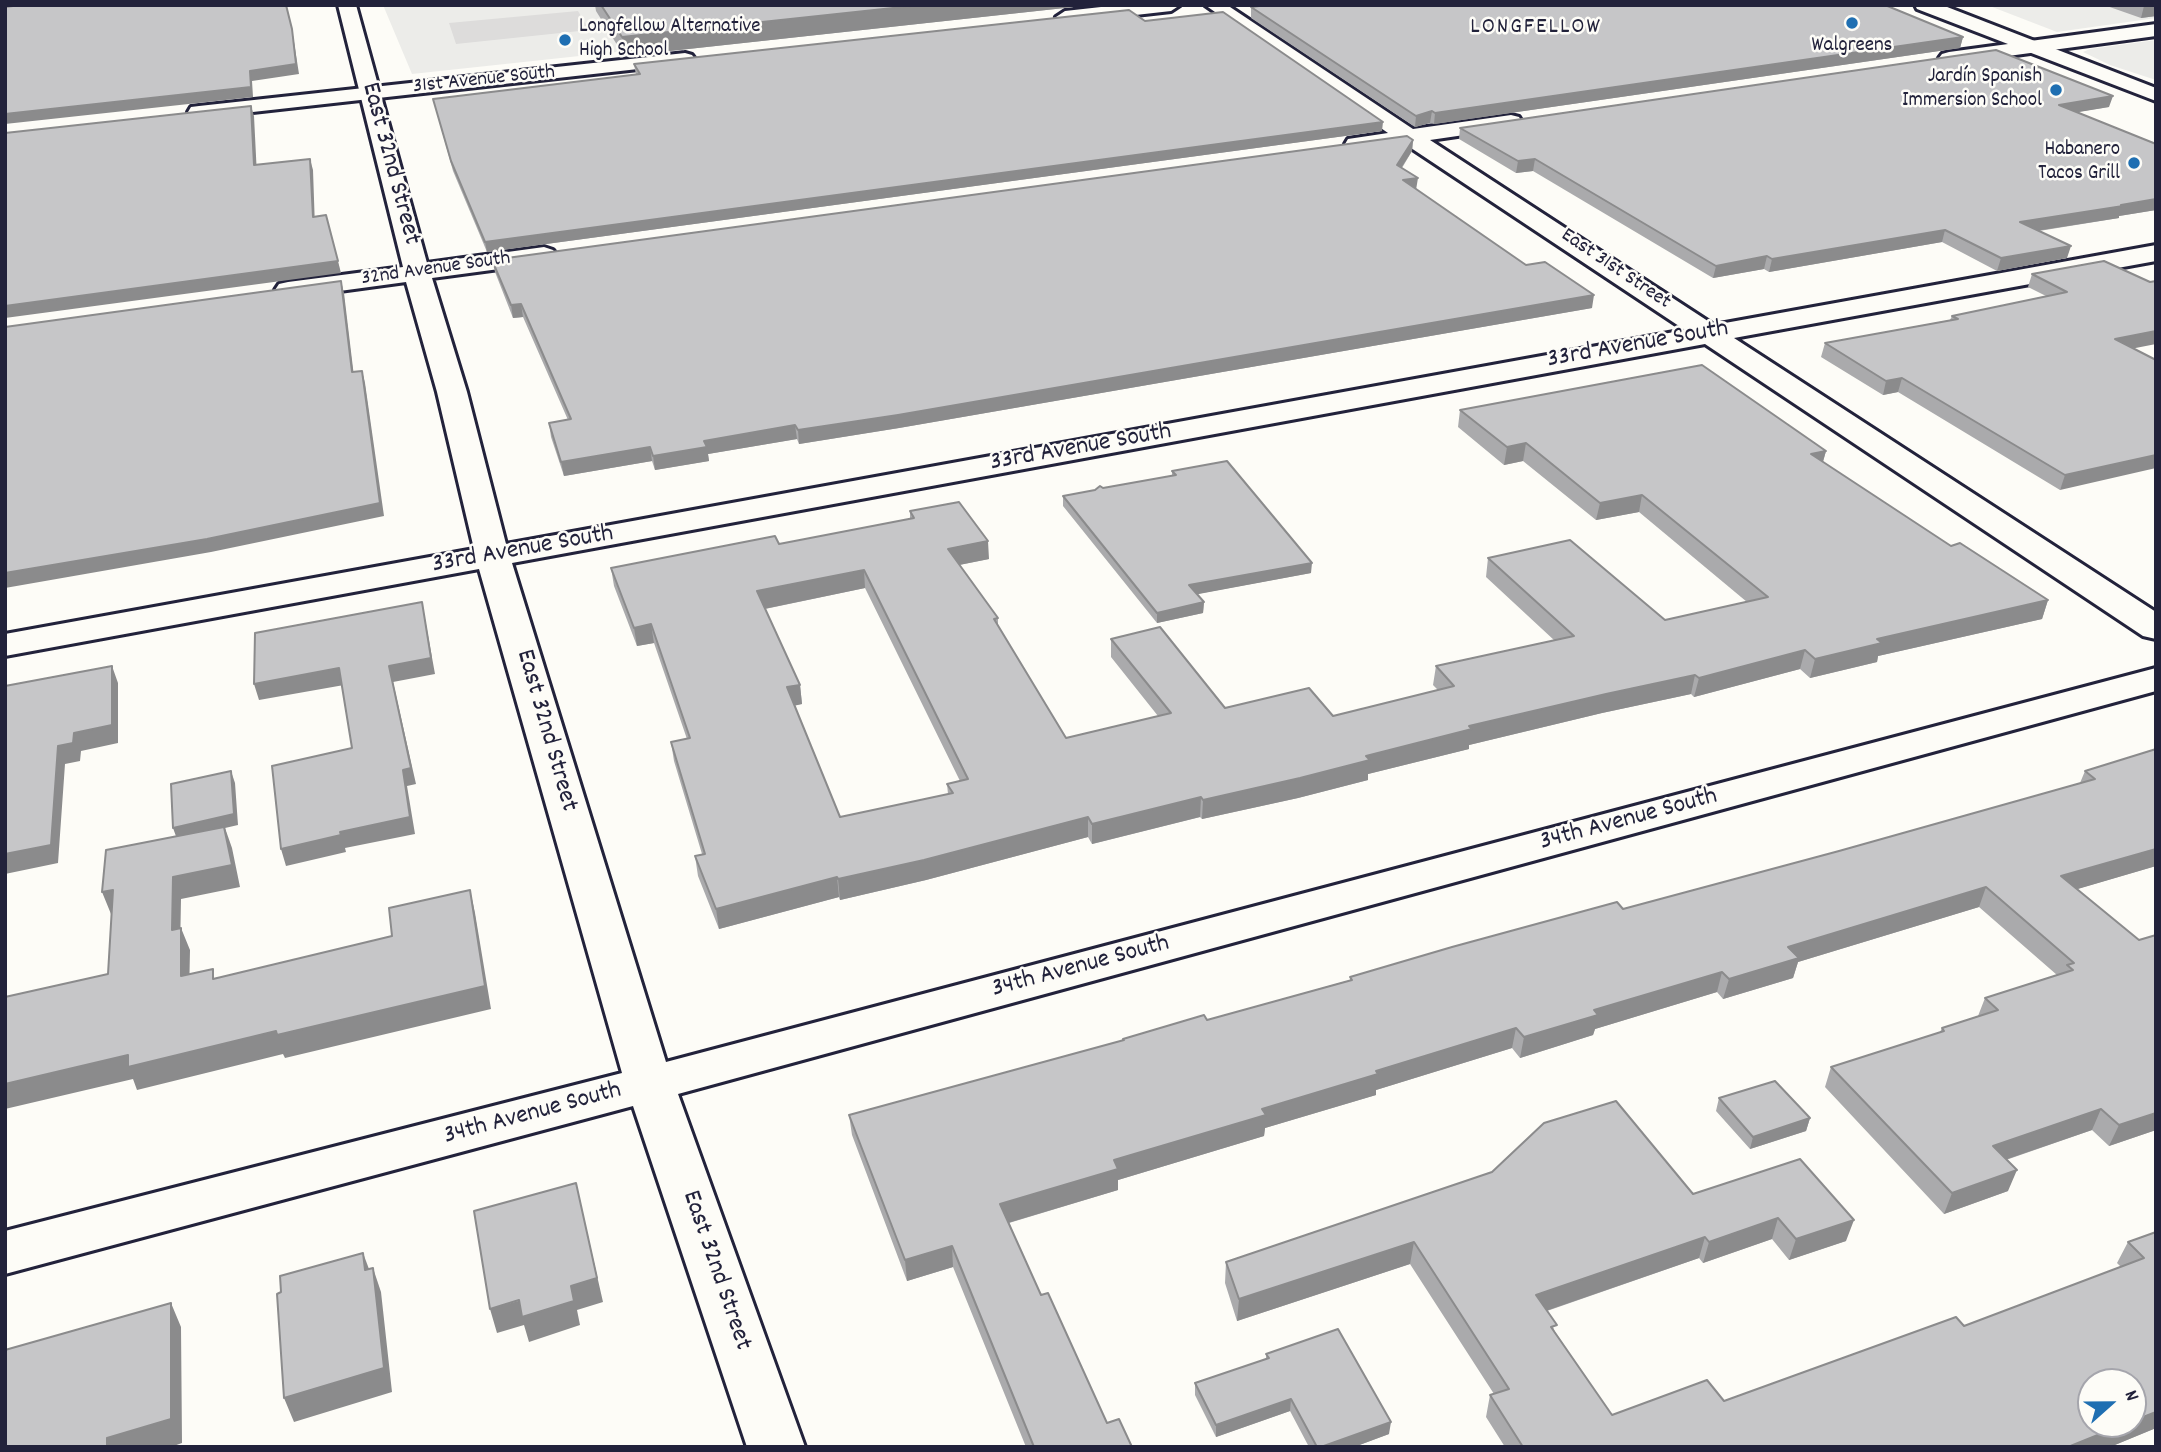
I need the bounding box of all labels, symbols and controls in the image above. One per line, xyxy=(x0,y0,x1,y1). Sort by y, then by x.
place label: Longfellow Alternative High School xyxy=(579,15,761,65)
district label: LONGFELLOW xyxy=(1471,15,1601,43)
marker: Walgreens xyxy=(1844,15,1860,31)
marker: Longfellow Alternative High School xyxy=(557,32,573,48)
place label: Walgreens xyxy=(1812,34,1892,60)
street label: 31st Avenue South xyxy=(412,61,556,101)
place label: Jardín Spanish Immersion School xyxy=(1902,65,2042,115)
street label: East 32nd Street xyxy=(352,79,426,249)
marker: Jardín Spanish Immersion School xyxy=(2048,82,2064,98)
place label: Habanero Tacos Grill xyxy=(2038,138,2120,188)
marker: Habanero Tacos Grill xyxy=(2126,155,2142,171)
street label: East 31st Street xyxy=(1555,224,1675,316)
street label: 32nd Avenue South xyxy=(360,247,512,293)
street label: 33rd Avenue South xyxy=(1545,315,1731,377)
street label: 33rd Avenue South xyxy=(988,418,1174,480)
street label: 33rd Avenue South xyxy=(430,520,616,582)
street label: East 32nd Street xyxy=(507,647,583,815)
street label: 34th Avenue South xyxy=(1537,782,1721,860)
street label: 34th Avenue South xyxy=(989,929,1173,1007)
street label: 34th Avenue South xyxy=(441,1076,625,1154)
street label: East 32nd Street xyxy=(673,1187,757,1355)
north arrow xyxy=(2077,1368,2147,1438)
text: N xyxy=(2116,1387,2144,1405)

